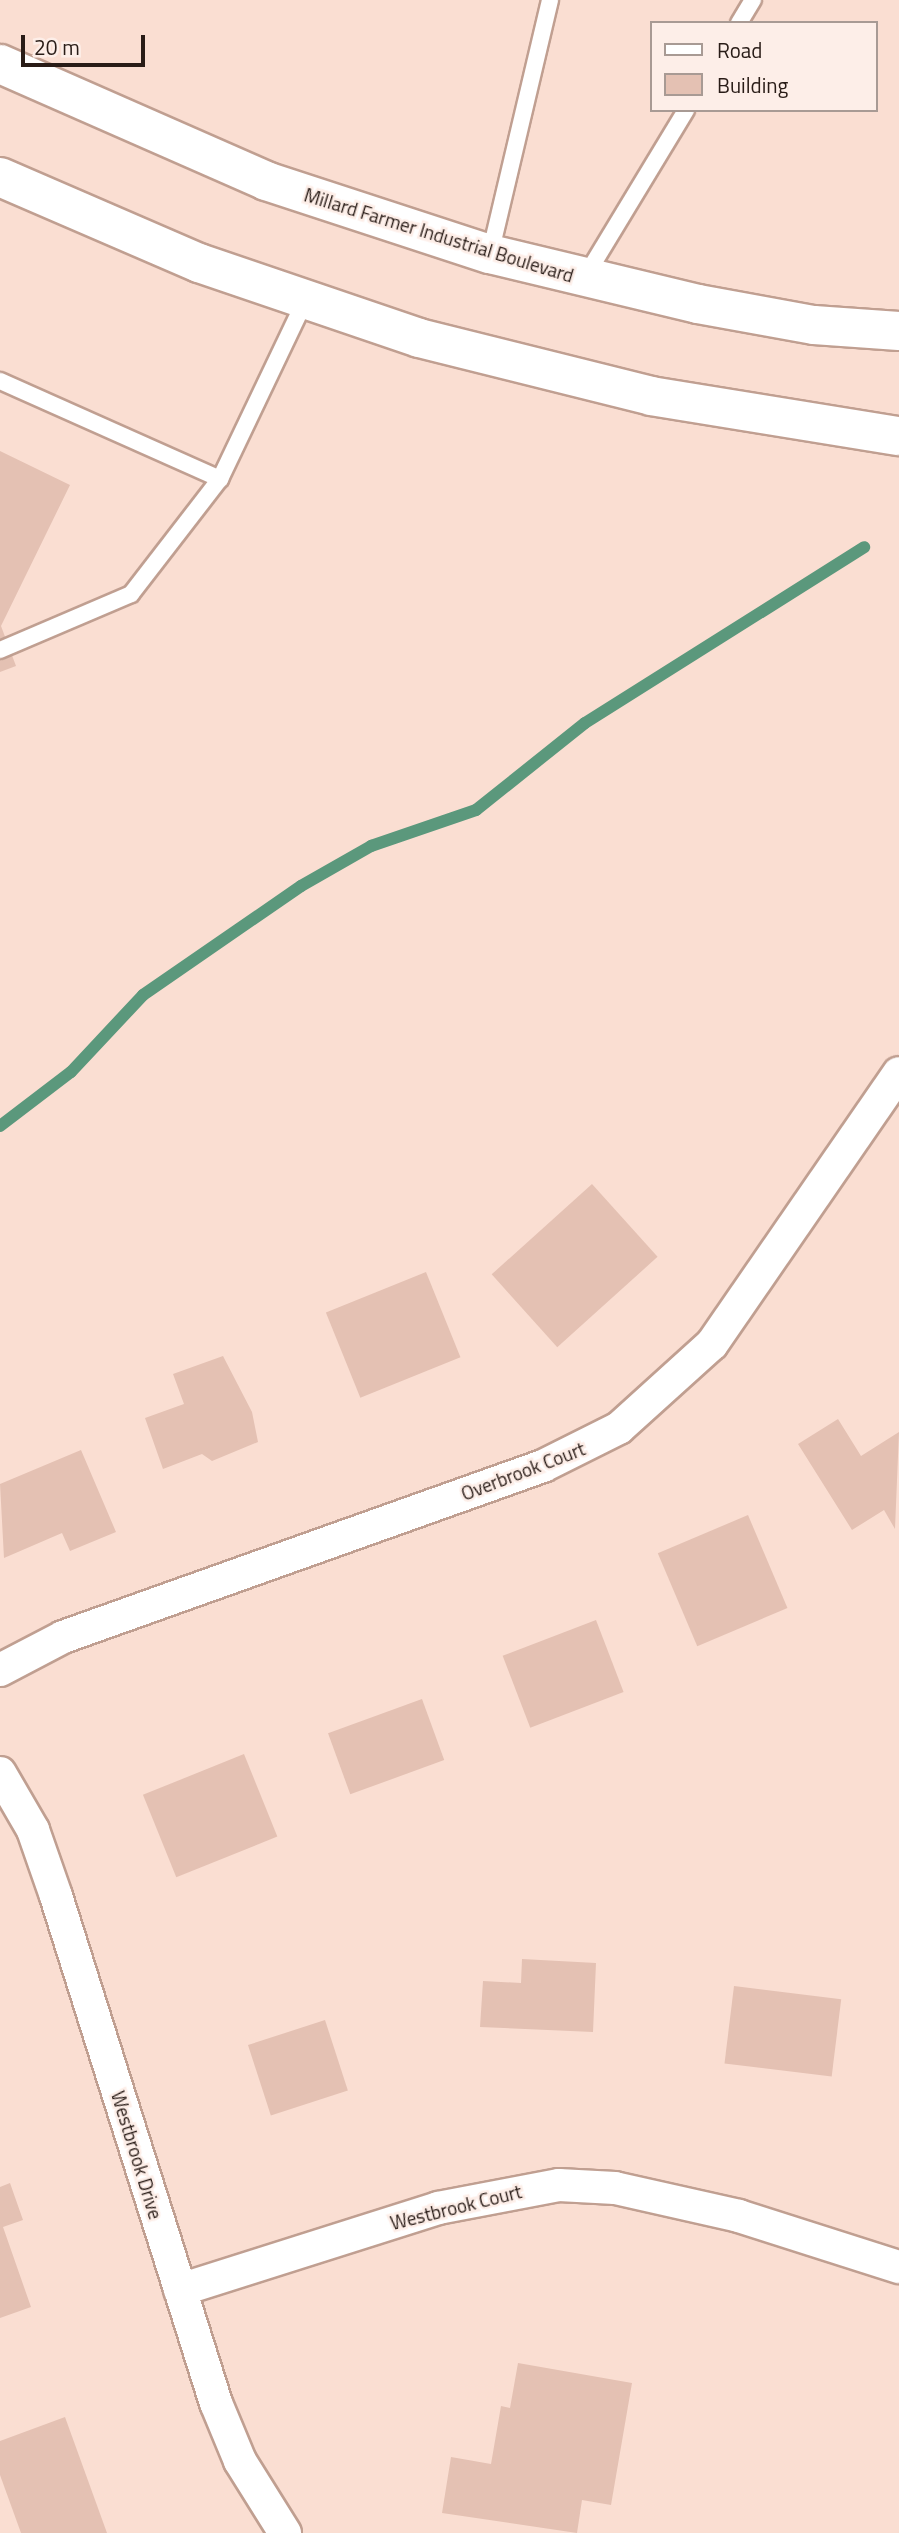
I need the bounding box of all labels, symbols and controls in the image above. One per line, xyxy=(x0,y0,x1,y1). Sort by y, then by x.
scale bar xyxy=(24,21,149,65)
legend xyxy=(650,21,878,112)
text: 20 m xyxy=(34,31,80,63)
text: Road xyxy=(717,34,762,66)
text: Building xyxy=(717,69,788,101)
street label: Millard Farmer Industrial Boulevard xyxy=(302,183,576,287)
street label: Overbrook Court xyxy=(458,1437,588,1505)
street label: Westbrook Drive xyxy=(107,2088,167,2222)
street label: Westbrook Court xyxy=(388,2180,524,2234)

